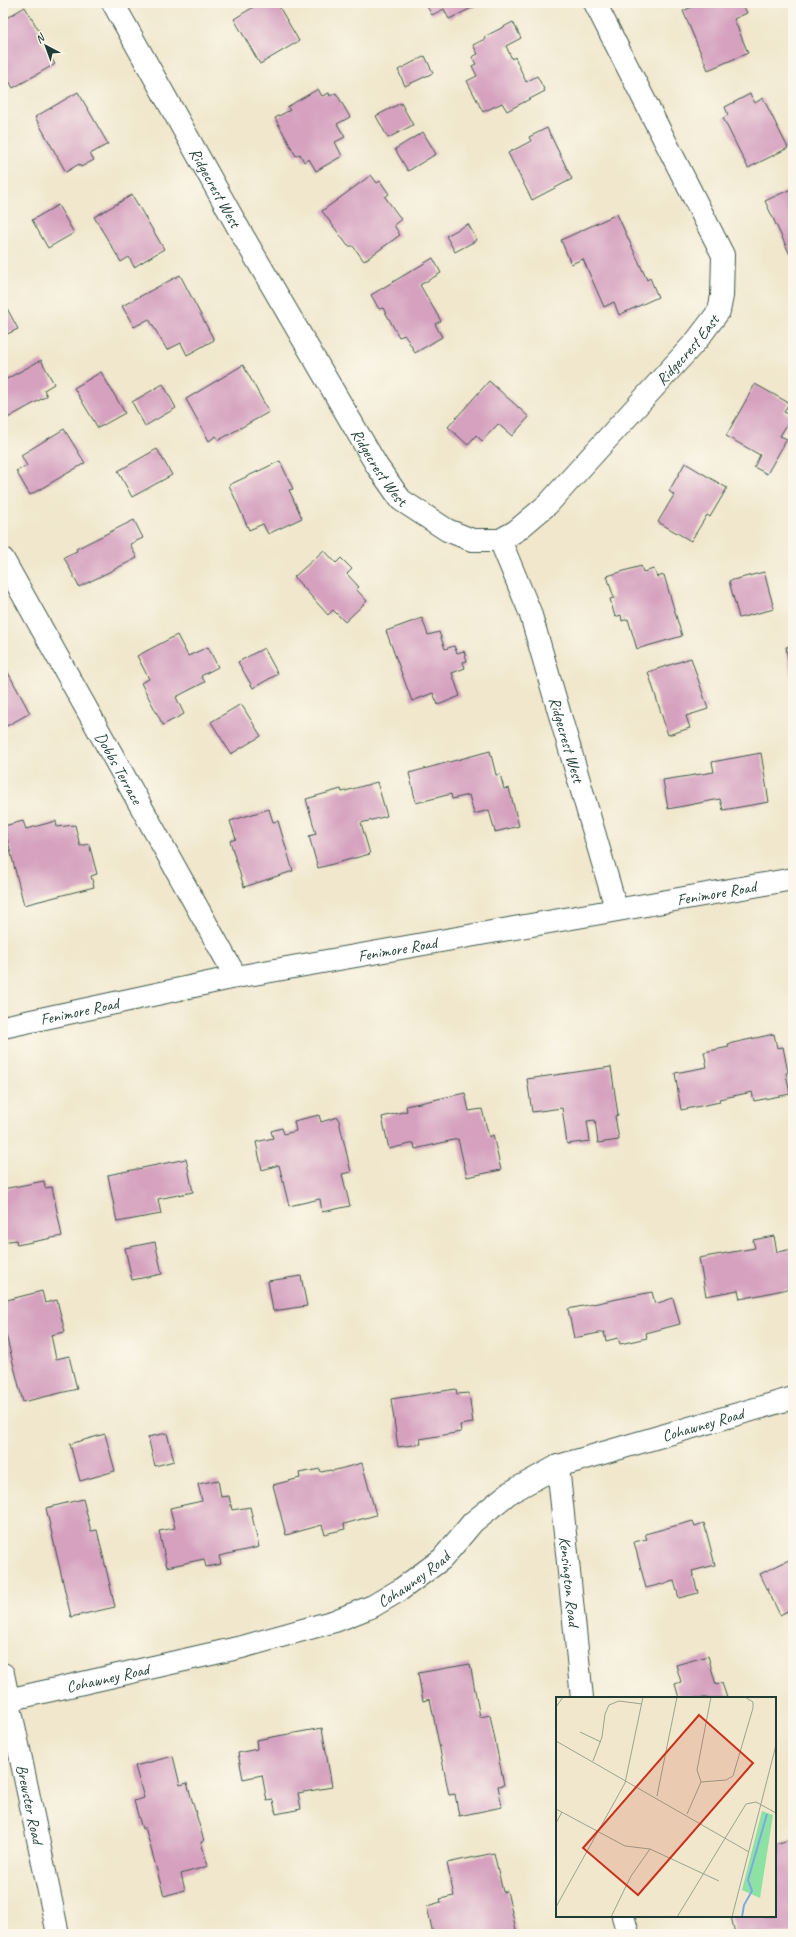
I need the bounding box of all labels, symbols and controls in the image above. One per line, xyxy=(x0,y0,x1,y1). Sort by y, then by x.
north arrow xyxy=(26,26,66,66)
text: N xyxy=(32,30,48,46)
street label: Ridgecrest West xyxy=(185,145,246,233)
street label: Ridgecrest East xyxy=(652,310,725,390)
street label: Ridgecrest West xyxy=(346,425,411,513)
street label: Ridgecrest West xyxy=(544,695,589,787)
street label: Dobbs Terrace xyxy=(90,729,147,809)
street label: Fenimore Road xyxy=(676,876,760,910)
street label: Fenimore Road xyxy=(356,932,441,966)
street label: Fenimore Road xyxy=(38,993,123,1030)
street label: Cohawney Road xyxy=(660,1403,749,1446)
street label: Kensington Road xyxy=(554,1536,584,1630)
street label: Cohawney Road xyxy=(374,1546,457,1612)
street label: Cohawney Road xyxy=(64,1659,153,1697)
inset map xyxy=(556,1697,776,1917)
street label: Brewster Road xyxy=(11,1763,48,1848)

